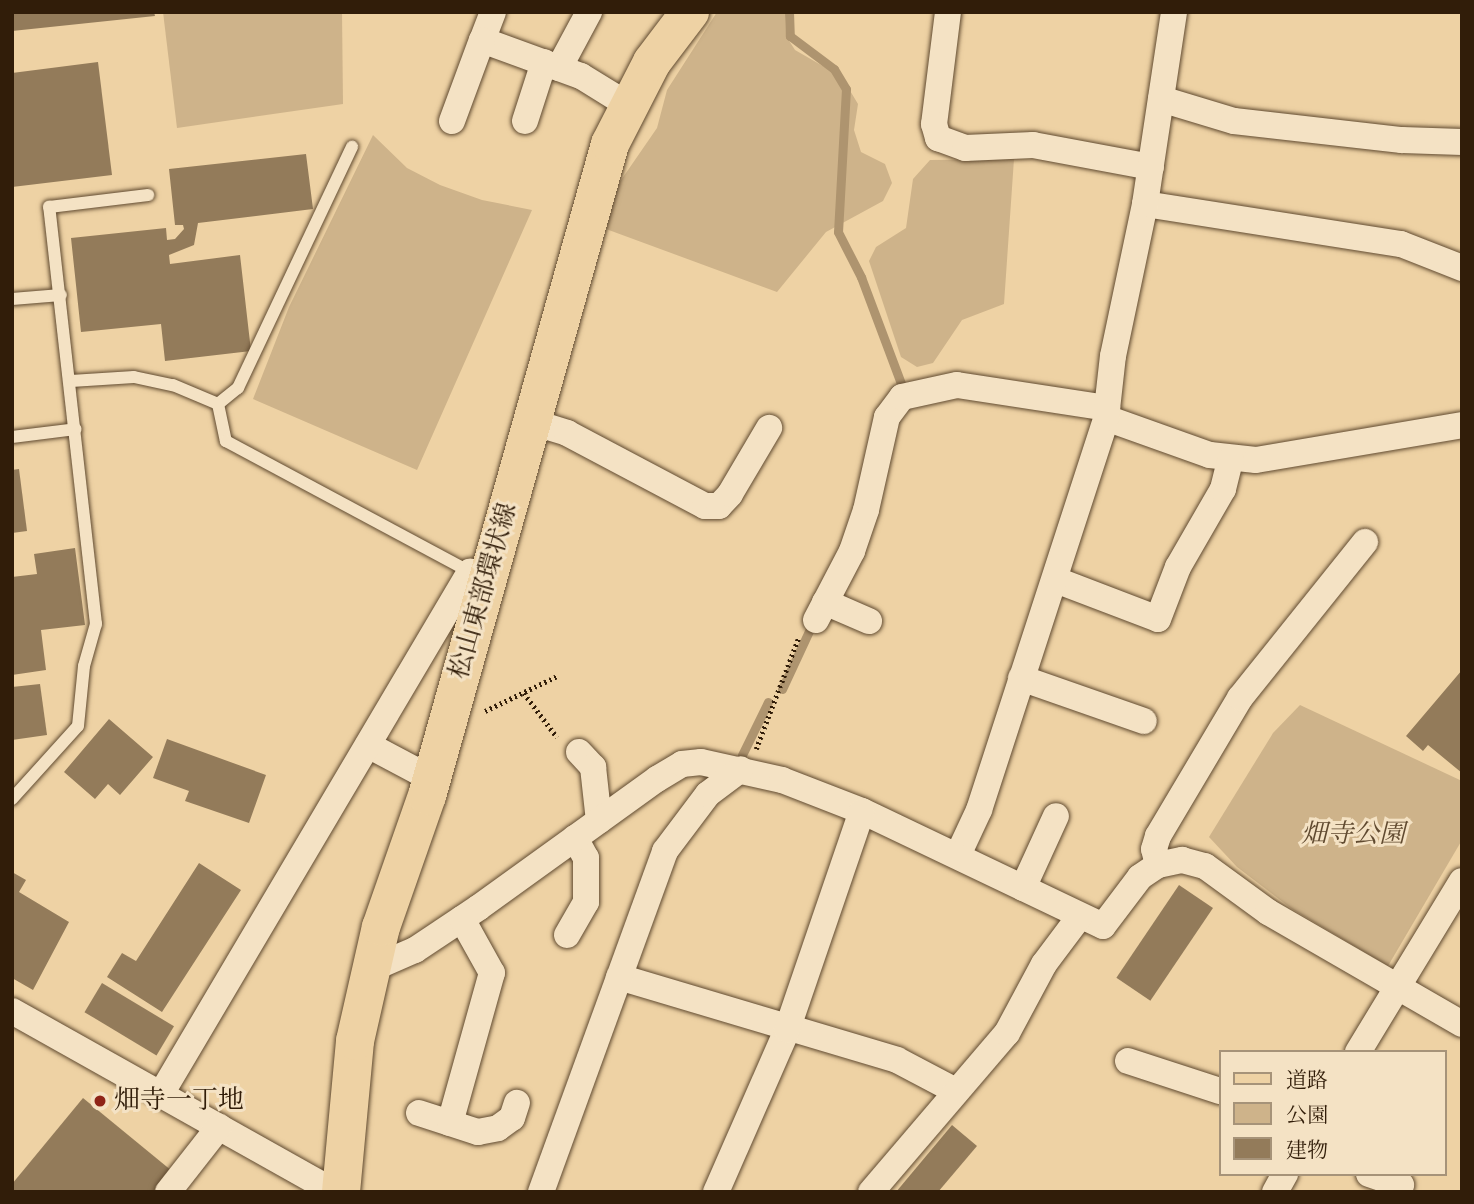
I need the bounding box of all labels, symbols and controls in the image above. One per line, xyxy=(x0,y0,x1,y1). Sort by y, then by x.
street label: 松山東部環状線 xyxy=(444,499,524,683)
park label: 畑寺公園 xyxy=(1301,819,1405,851)
legend xyxy=(1218,1050,1446,1176)
text: 道路 xyxy=(1286,1068,1328,1094)
place label: 畑寺一丁地 xyxy=(114,1085,244,1117)
marker: 畑寺一丁地 xyxy=(92,1093,108,1109)
text: 公園 xyxy=(1286,1103,1328,1129)
text: 建物 xyxy=(1286,1138,1328,1164)

